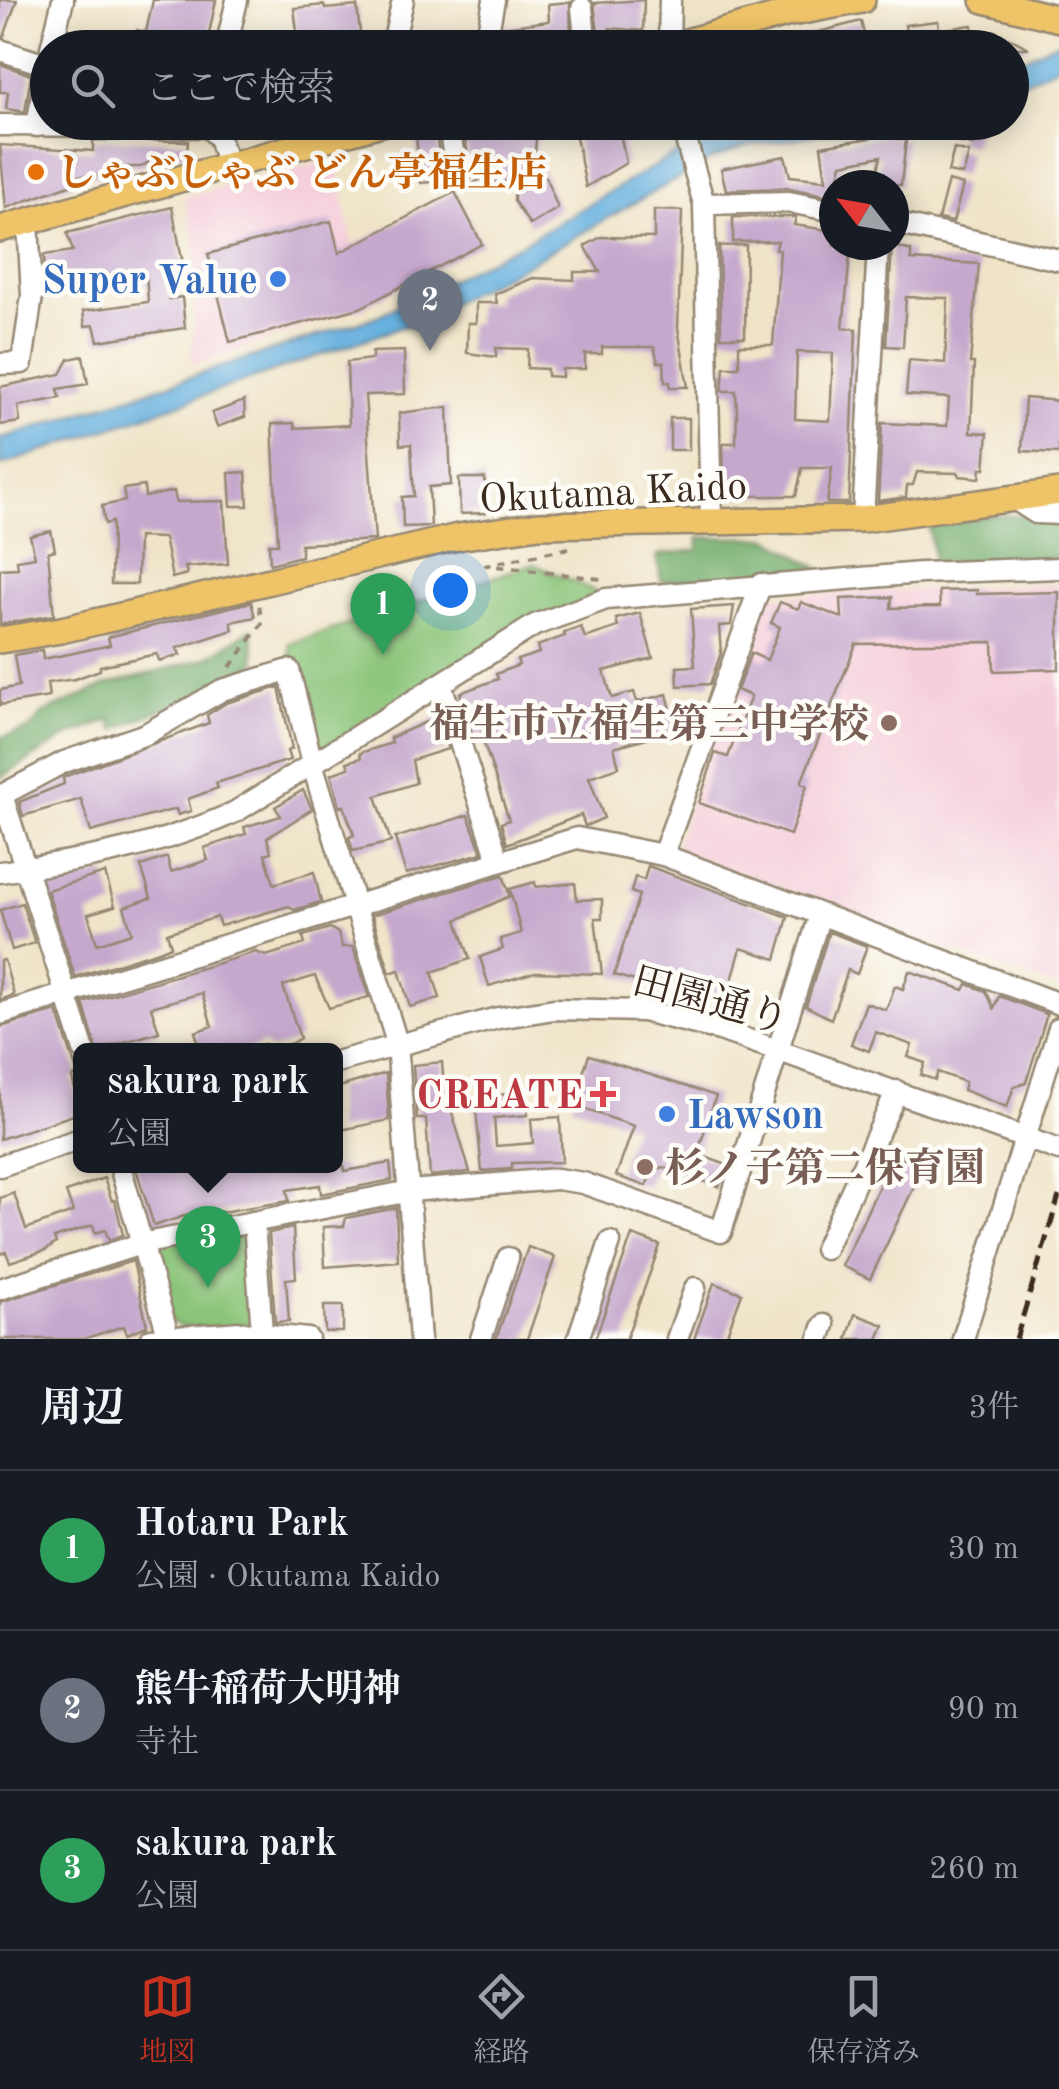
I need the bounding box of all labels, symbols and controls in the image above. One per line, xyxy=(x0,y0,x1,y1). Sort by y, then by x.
search box xyxy=(30,30,1029,140)
icon: search xyxy=(65,58,120,113)
text: ここで検索 xyxy=(145,71,335,109)
place label: しゃぶしゃぶ どん亭福生店 xyxy=(56,151,547,196)
marker: しゃぶしゃぶ どん亭福生店 xyxy=(25,161,47,183)
north arrow xyxy=(819,170,909,260)
place label: Super Value xyxy=(41,263,258,303)
marker: Super Value xyxy=(267,268,289,290)
pin: 2 xyxy=(398,268,462,351)
street label: Okutama Kaido xyxy=(478,468,748,522)
your location xyxy=(425,565,476,616)
pin: 1 xyxy=(350,572,416,655)
place label: 福生市立福生第三中学校 xyxy=(429,702,869,747)
marker: 福生市立福生第三中学校 xyxy=(878,712,900,734)
street label: 田園通り xyxy=(628,959,793,1043)
popup xyxy=(73,1043,343,1173)
text: sakura park xyxy=(107,1064,309,1102)
place label: CREATE xyxy=(416,1078,583,1118)
marker: CREATE xyxy=(592,1083,614,1105)
place label: Lawson xyxy=(687,1098,824,1138)
marker: Lawson xyxy=(656,1103,678,1125)
text: 公園 xyxy=(107,1120,171,1152)
place label: 杉ノ子第二保育園 xyxy=(665,1146,985,1191)
marker: 杉ノ子第二保育園 xyxy=(634,1156,656,1178)
pin: 3 xyxy=(176,1206,240,1288)
text: 周辺 xyxy=(40,1389,124,1431)
text: 3件 xyxy=(968,1393,1019,1425)
text: Hotaru Park xyxy=(135,1506,349,1544)
text: 1 xyxy=(63,1534,82,1566)
text: 30 m xyxy=(948,1534,1019,1566)
text: 公園 · Okutama Kaido xyxy=(135,1562,440,1594)
text: 熊牛稲荷大明神 xyxy=(135,1672,401,1710)
text: 2 xyxy=(63,1694,82,1726)
text: 90 m xyxy=(948,1694,1019,1726)
text: 寺社 xyxy=(135,1728,199,1760)
text: sakura park xyxy=(135,1826,337,1864)
text: 3 xyxy=(63,1854,82,1886)
text: 260 m xyxy=(929,1854,1019,1886)
text: 公園 xyxy=(135,1882,199,1914)
tab: 地図 xyxy=(139,1969,195,2072)
tab: 経路 xyxy=(473,1969,530,2072)
tab: 保存済み xyxy=(808,1969,920,2072)

